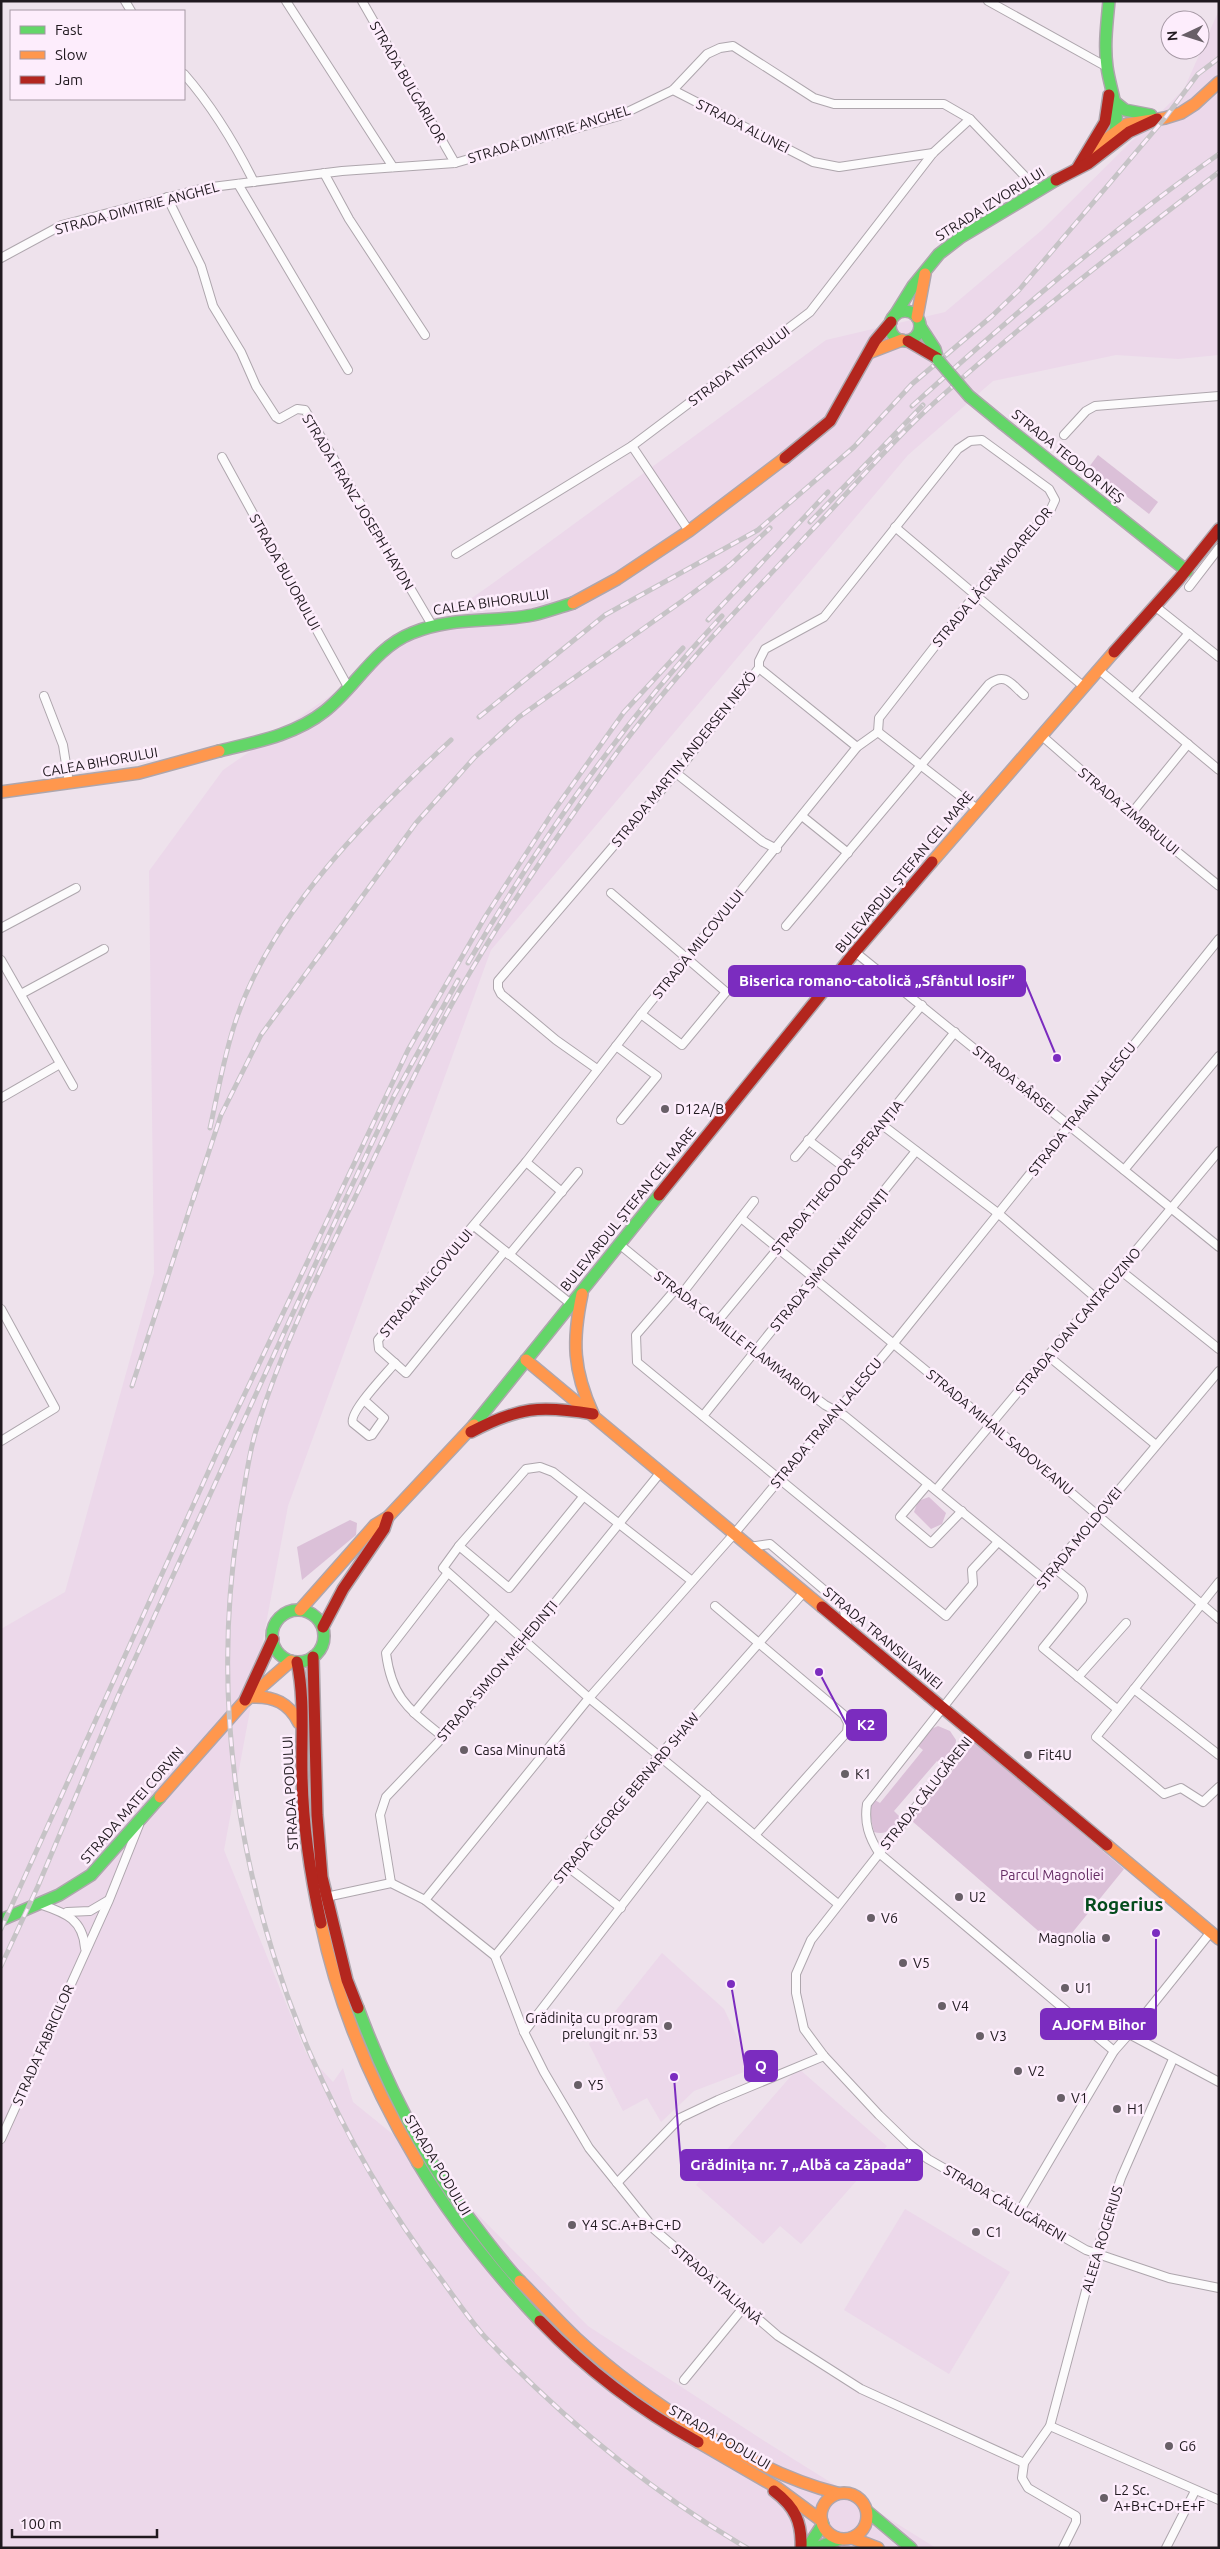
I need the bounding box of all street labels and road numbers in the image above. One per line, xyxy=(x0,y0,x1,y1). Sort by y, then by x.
street label: STRADA BULGARILOR xyxy=(367,18,449,146)
street label: STRADA ALUNEI xyxy=(694,96,792,156)
street label: STRADA DIMITRIE ANGHEL xyxy=(466,102,632,166)
street label: STRADA IZVORULUI xyxy=(933,164,1047,244)
street label: STRADA DIMITRIE ANGHEL xyxy=(53,178,221,238)
street label: STRADA NISTRULUI xyxy=(685,323,793,409)
street label: STRADA TEODOR NEȘ xyxy=(1009,406,1127,506)
street label: STRADA FRANZ JOSEPH HAYDN xyxy=(299,411,417,593)
street label: STRADA LĂCRĂMIOARELOR xyxy=(928,503,1055,650)
street label: STRADA BUJORULUI xyxy=(246,511,324,633)
street label: CALEA BIHORULUI xyxy=(432,586,550,618)
street label: STRADA MARTIN ANDERSEN NEXÖ xyxy=(607,667,760,850)
street label: CALEA BIHORULUI xyxy=(41,744,159,780)
street label: STRADA ZIMBRULUI xyxy=(1075,764,1183,858)
street label: BULEVARDUL ȘTEFAN CEL MARE xyxy=(832,788,976,956)
street label: STRADA MILCOVULUI xyxy=(649,886,747,1002)
street label: STRADA TRAIAN LALESCU xyxy=(1025,1039,1139,1179)
street label: STRADA BÂRSEI xyxy=(970,1041,1059,1118)
street label: STRADA THEODOR SPERANȚIA xyxy=(768,1097,906,1257)
street label: BULEVARDUL ȘTEFAN CEL MARE xyxy=(557,1124,699,1294)
street label: STRADA SIMION MEHEDINȚI xyxy=(767,1186,891,1334)
street label: STRADA MILCOVULUI xyxy=(376,1226,476,1340)
street label: STRADA IOAN CANTACUZINO xyxy=(1012,1244,1144,1398)
street label: STRADA CAMILLE FLAMMARION xyxy=(651,1268,823,1406)
street label: STRADA TRAIAN LALESCU xyxy=(767,1355,885,1491)
street label: STRADA MIHAIL SADOVEANU xyxy=(923,1366,1077,1498)
street label: STRADA MOLDOVEI xyxy=(1033,1484,1125,1592)
street label: STRADA TRANSILVANIEI xyxy=(820,1584,946,1692)
street label: STRADA SIMION MEHEDINȚI xyxy=(433,1597,561,1745)
street label: STRADA GEORGE BERNARD SHAW xyxy=(550,1710,702,1886)
street label: STRADA CĂLUGĂRENI xyxy=(876,1733,975,1853)
street label: STRADA PODULUI xyxy=(279,1736,301,1850)
street label: STRADA MATEI CORVIN xyxy=(77,1744,187,1866)
street label: STRADA FABRICILOR xyxy=(9,1982,77,2108)
street label: STRADA PODULUI xyxy=(402,2112,474,2218)
street label: STRADA CĂLUGĂRENI xyxy=(941,2161,1069,2245)
street label: ALEEA ROGERIUS xyxy=(1078,2184,1126,2294)
street label: STRADA ITALIANĂ xyxy=(669,2240,766,2327)
street label: STRADA PODULUI xyxy=(667,2402,773,2472)

